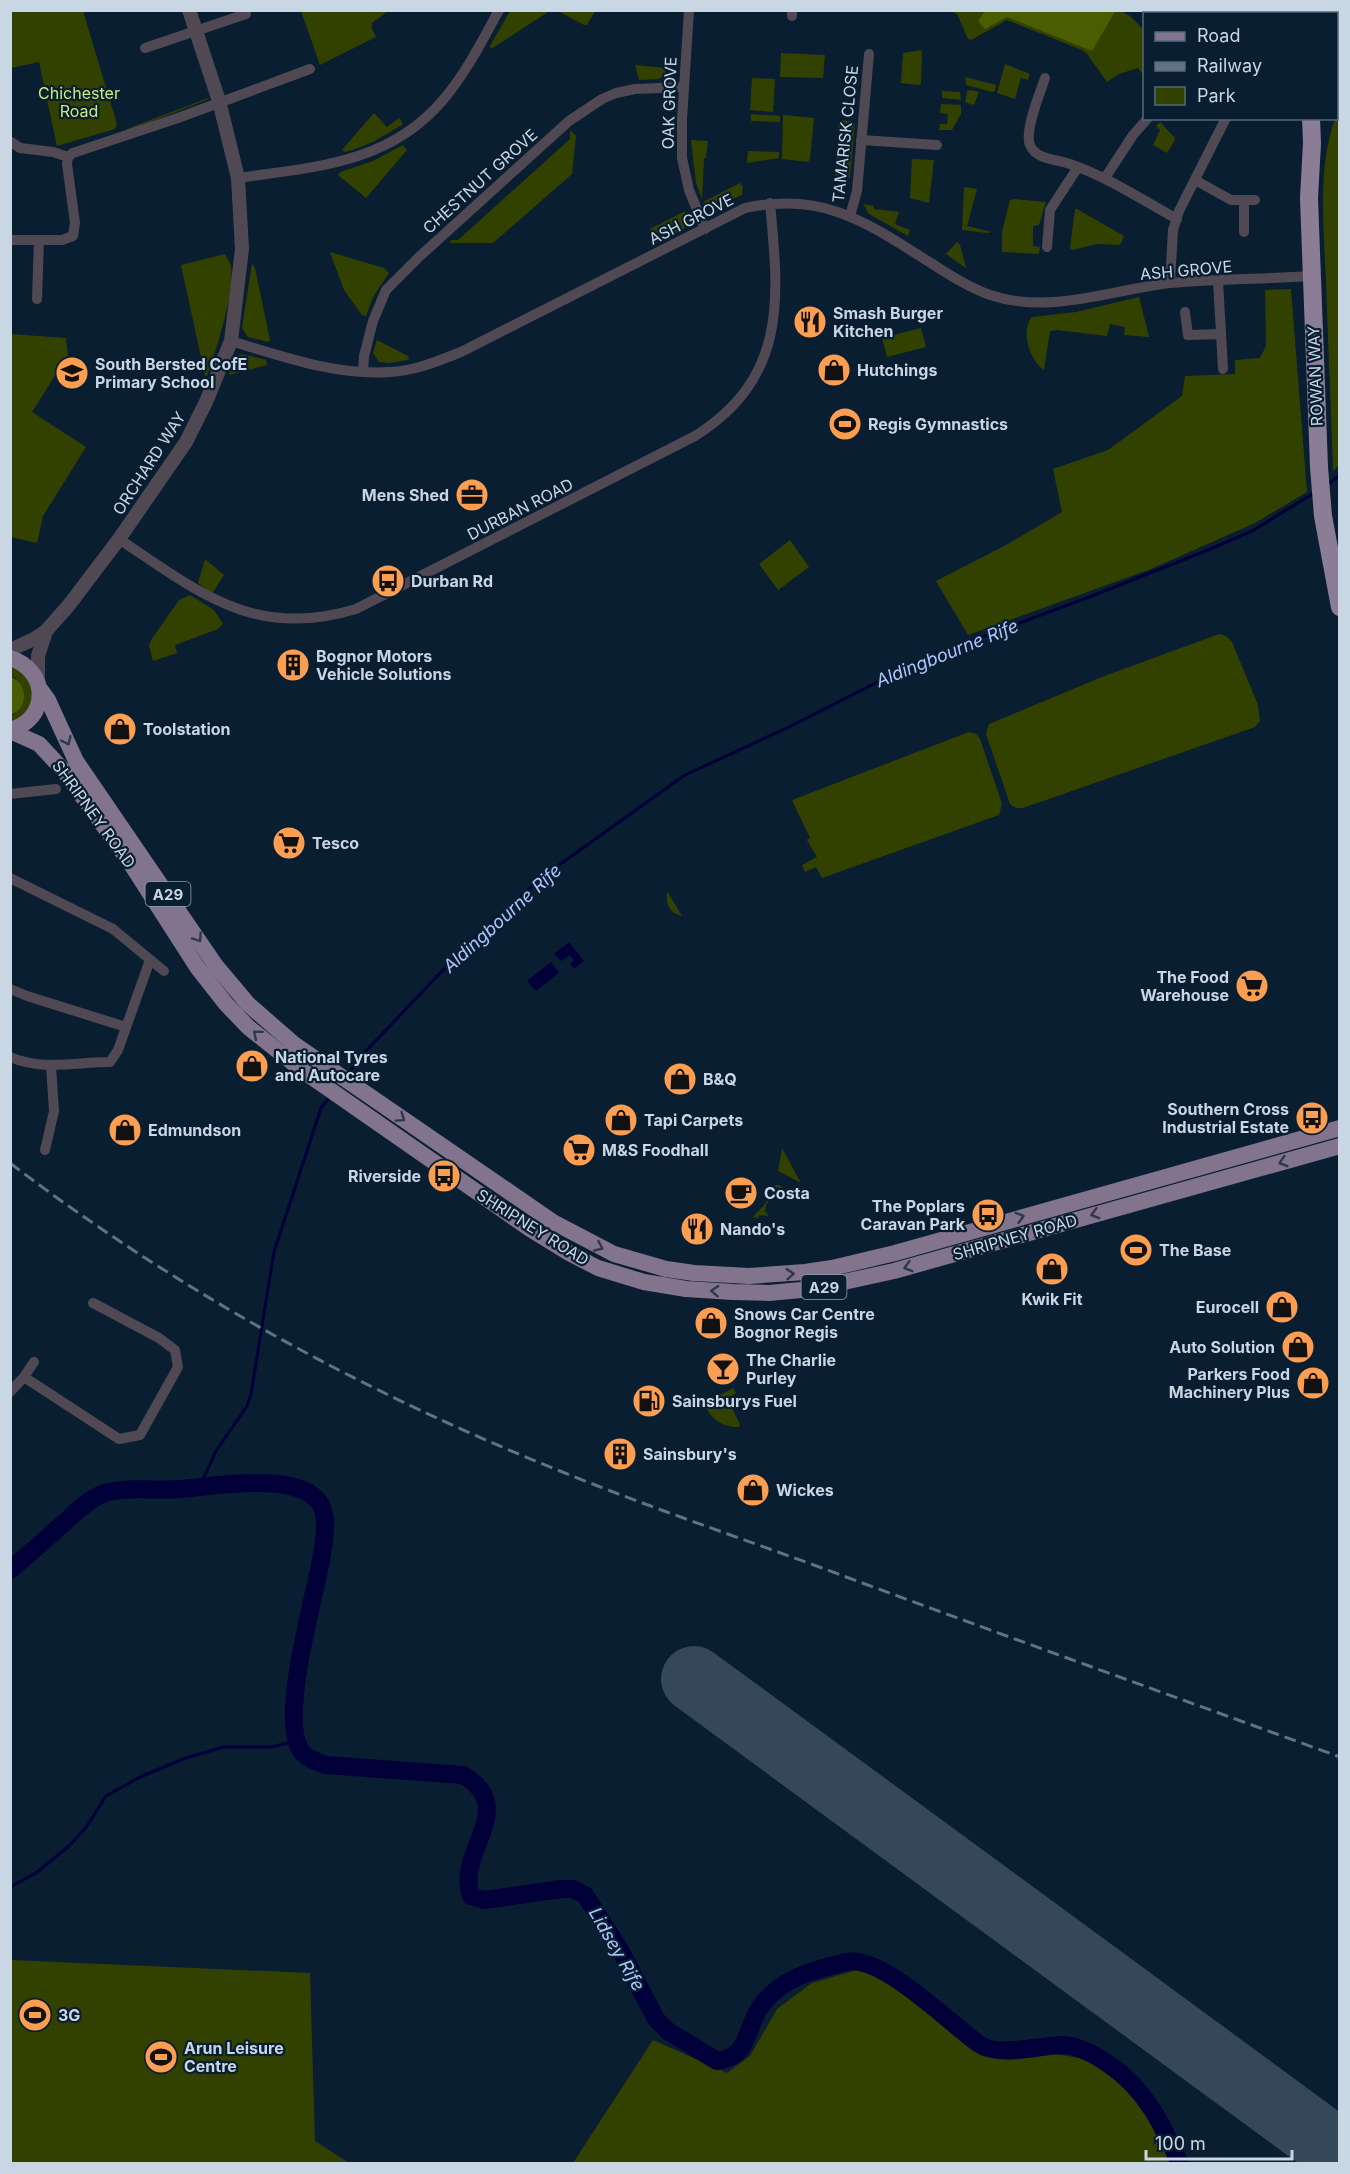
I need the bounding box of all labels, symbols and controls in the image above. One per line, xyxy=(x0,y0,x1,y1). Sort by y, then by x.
legend xyxy=(1143,12,1338,120)
text: Road xyxy=(1197,25,1240,46)
text: Railway xyxy=(1197,55,1262,76)
street label: OAK GROVE xyxy=(657,56,681,150)
street label: TAMARISK CLOSE xyxy=(828,64,862,204)
park label: Chichester Road xyxy=(38,83,120,121)
text: Park xyxy=(1197,85,1236,106)
street label: CHESTNUT GROVE xyxy=(419,124,541,238)
street label: ASH GROVE xyxy=(645,189,737,249)
street label: ASH GROVE xyxy=(1139,256,1233,284)
place label: Smash Burger Kitchen xyxy=(833,303,943,341)
restaurant icon: Smash Burger Kitchen xyxy=(792,304,828,340)
street label: ROWAN WAY xyxy=(1303,325,1327,427)
shop icon: Hutchings xyxy=(816,352,852,388)
place label: South Bersted CofE Primary School xyxy=(95,354,247,392)
school or university icon: South Bersted CofE Primary School xyxy=(54,355,90,391)
place label: Hutchings xyxy=(857,360,937,380)
sports icon: Regis Gymnastics xyxy=(827,406,863,442)
street label: ORCHARD WAY xyxy=(108,408,190,518)
place label: Regis Gymnastics xyxy=(868,414,1008,434)
street label: DURBAN ROAD xyxy=(464,474,576,544)
office icon: Mens Shed xyxy=(454,477,490,513)
place label: Mens Shed xyxy=(362,485,449,505)
bus stop icon: Durban Rd xyxy=(370,563,406,599)
place label: Durban Rd xyxy=(411,571,493,591)
water label: Aldingbourne Rife xyxy=(872,615,1021,692)
place label: Bognor Motors Vehicle Solutions xyxy=(316,646,451,684)
building icon: Bognor Motors Vehicle Solutions xyxy=(275,647,311,683)
shop icon: Toolstation xyxy=(102,711,138,747)
place label: Toolstation xyxy=(143,719,231,739)
one-way arrow xyxy=(59,735,71,746)
street label: SHRIPNEY ROAD xyxy=(48,756,140,872)
supermarket icon: Tesco xyxy=(271,825,307,861)
place label: Tesco xyxy=(312,833,359,853)
water label: Aldingbourne Rife xyxy=(438,859,565,977)
road number: A29 xyxy=(146,882,190,906)
one-way arrow xyxy=(191,931,202,942)
place label: The Food Warehouse xyxy=(1140,967,1229,1005)
supermarket icon: The Food Warehouse xyxy=(1234,968,1270,1004)
one-way arrow xyxy=(253,1031,264,1042)
place label: National Tyres and Autocare xyxy=(275,1047,388,1085)
shop icon: National Tyres and Autocare xyxy=(234,1048,270,1084)
shop icon: B&Q xyxy=(662,1061,698,1097)
place label: B&Q xyxy=(703,1069,737,1089)
place label: Southern Cross Industrial Estate xyxy=(1162,1099,1289,1137)
bus stop icon: Southern Cross Industrial Estate xyxy=(1294,1100,1330,1136)
shop icon: Tapi Carpets xyxy=(603,1102,639,1138)
place label: Tapi Carpets xyxy=(644,1110,743,1130)
one-way arrow xyxy=(394,1111,405,1122)
shop icon: Edmundson xyxy=(107,1112,143,1148)
place label: Edmundson xyxy=(148,1120,241,1140)
supermarket icon: M&S Foodhall xyxy=(561,1132,597,1168)
place label: M&S Foodhall xyxy=(602,1140,708,1160)
one-way arrow xyxy=(1278,1155,1289,1167)
bus stop icon: Riverside xyxy=(426,1158,462,1194)
place label: Riverside xyxy=(348,1166,421,1186)
cafe icon: Costa xyxy=(723,1175,759,1211)
place label: Costa xyxy=(764,1183,810,1203)
street label: SHRIPNEY ROAD xyxy=(473,1184,593,1270)
place label: The Poplars Caravan Park xyxy=(861,1196,966,1234)
bus stop icon: The Poplars Caravan Park xyxy=(970,1197,1006,1233)
one-way arrow xyxy=(1090,1207,1100,1220)
street label: SHRIPNEY ROAD xyxy=(950,1210,1080,1264)
restaurant icon: Nando's xyxy=(679,1211,715,1247)
one-way arrow xyxy=(1014,1212,1025,1224)
place label: Nando's xyxy=(720,1219,785,1239)
sports icon: The Base xyxy=(1118,1232,1154,1268)
one-way arrow xyxy=(593,1240,604,1252)
place label: The Base xyxy=(1159,1240,1231,1260)
shop icon: Kwik Fit xyxy=(1034,1251,1070,1287)
one-way arrow xyxy=(903,1260,913,1272)
one-way arrow xyxy=(786,1268,795,1280)
road number: A29 xyxy=(802,1275,846,1299)
one-way arrow xyxy=(711,1285,720,1298)
place label: Kwik Fit xyxy=(1021,1289,1083,1309)
shop icon: Eurocell xyxy=(1264,1289,1300,1325)
place label: Eurocell xyxy=(1196,1297,1259,1317)
place label: Snows Car Centre Bognor Regis xyxy=(734,1304,875,1342)
shop icon: Snows Car Centre Bognor Regis xyxy=(693,1305,729,1341)
shop icon: Auto Solution xyxy=(1280,1329,1316,1365)
place label: Auto Solution xyxy=(1169,1337,1275,1357)
place label: The Charlie Purley xyxy=(746,1350,836,1388)
bar icon: The Charlie Purley xyxy=(705,1351,741,1387)
place label: Parkers Food Machinery Plus xyxy=(1169,1364,1290,1402)
shop icon: Parkers Food Machinery Plus xyxy=(1295,1365,1331,1401)
fuel station icon: Sainsburys Fuel xyxy=(631,1383,667,1419)
place label: Sainsburys Fuel xyxy=(672,1391,797,1411)
building icon: Sainsbury's xyxy=(602,1436,638,1472)
place label: Sainsbury's xyxy=(643,1444,737,1464)
shop icon: Wickes xyxy=(735,1472,771,1508)
place label: Wickes xyxy=(776,1480,834,1500)
water label: Lidsey Rife xyxy=(585,1904,649,1994)
sports icon: 3G xyxy=(17,1997,53,2033)
place label: 3G xyxy=(58,2005,80,2025)
place label: Arun Leisure Centre xyxy=(184,2038,284,2076)
sports icon: Arun Leisure Centre xyxy=(143,2039,179,2075)
scale bar xyxy=(1146,2123,1292,2161)
text: 100 m xyxy=(1155,2133,1206,2154)

